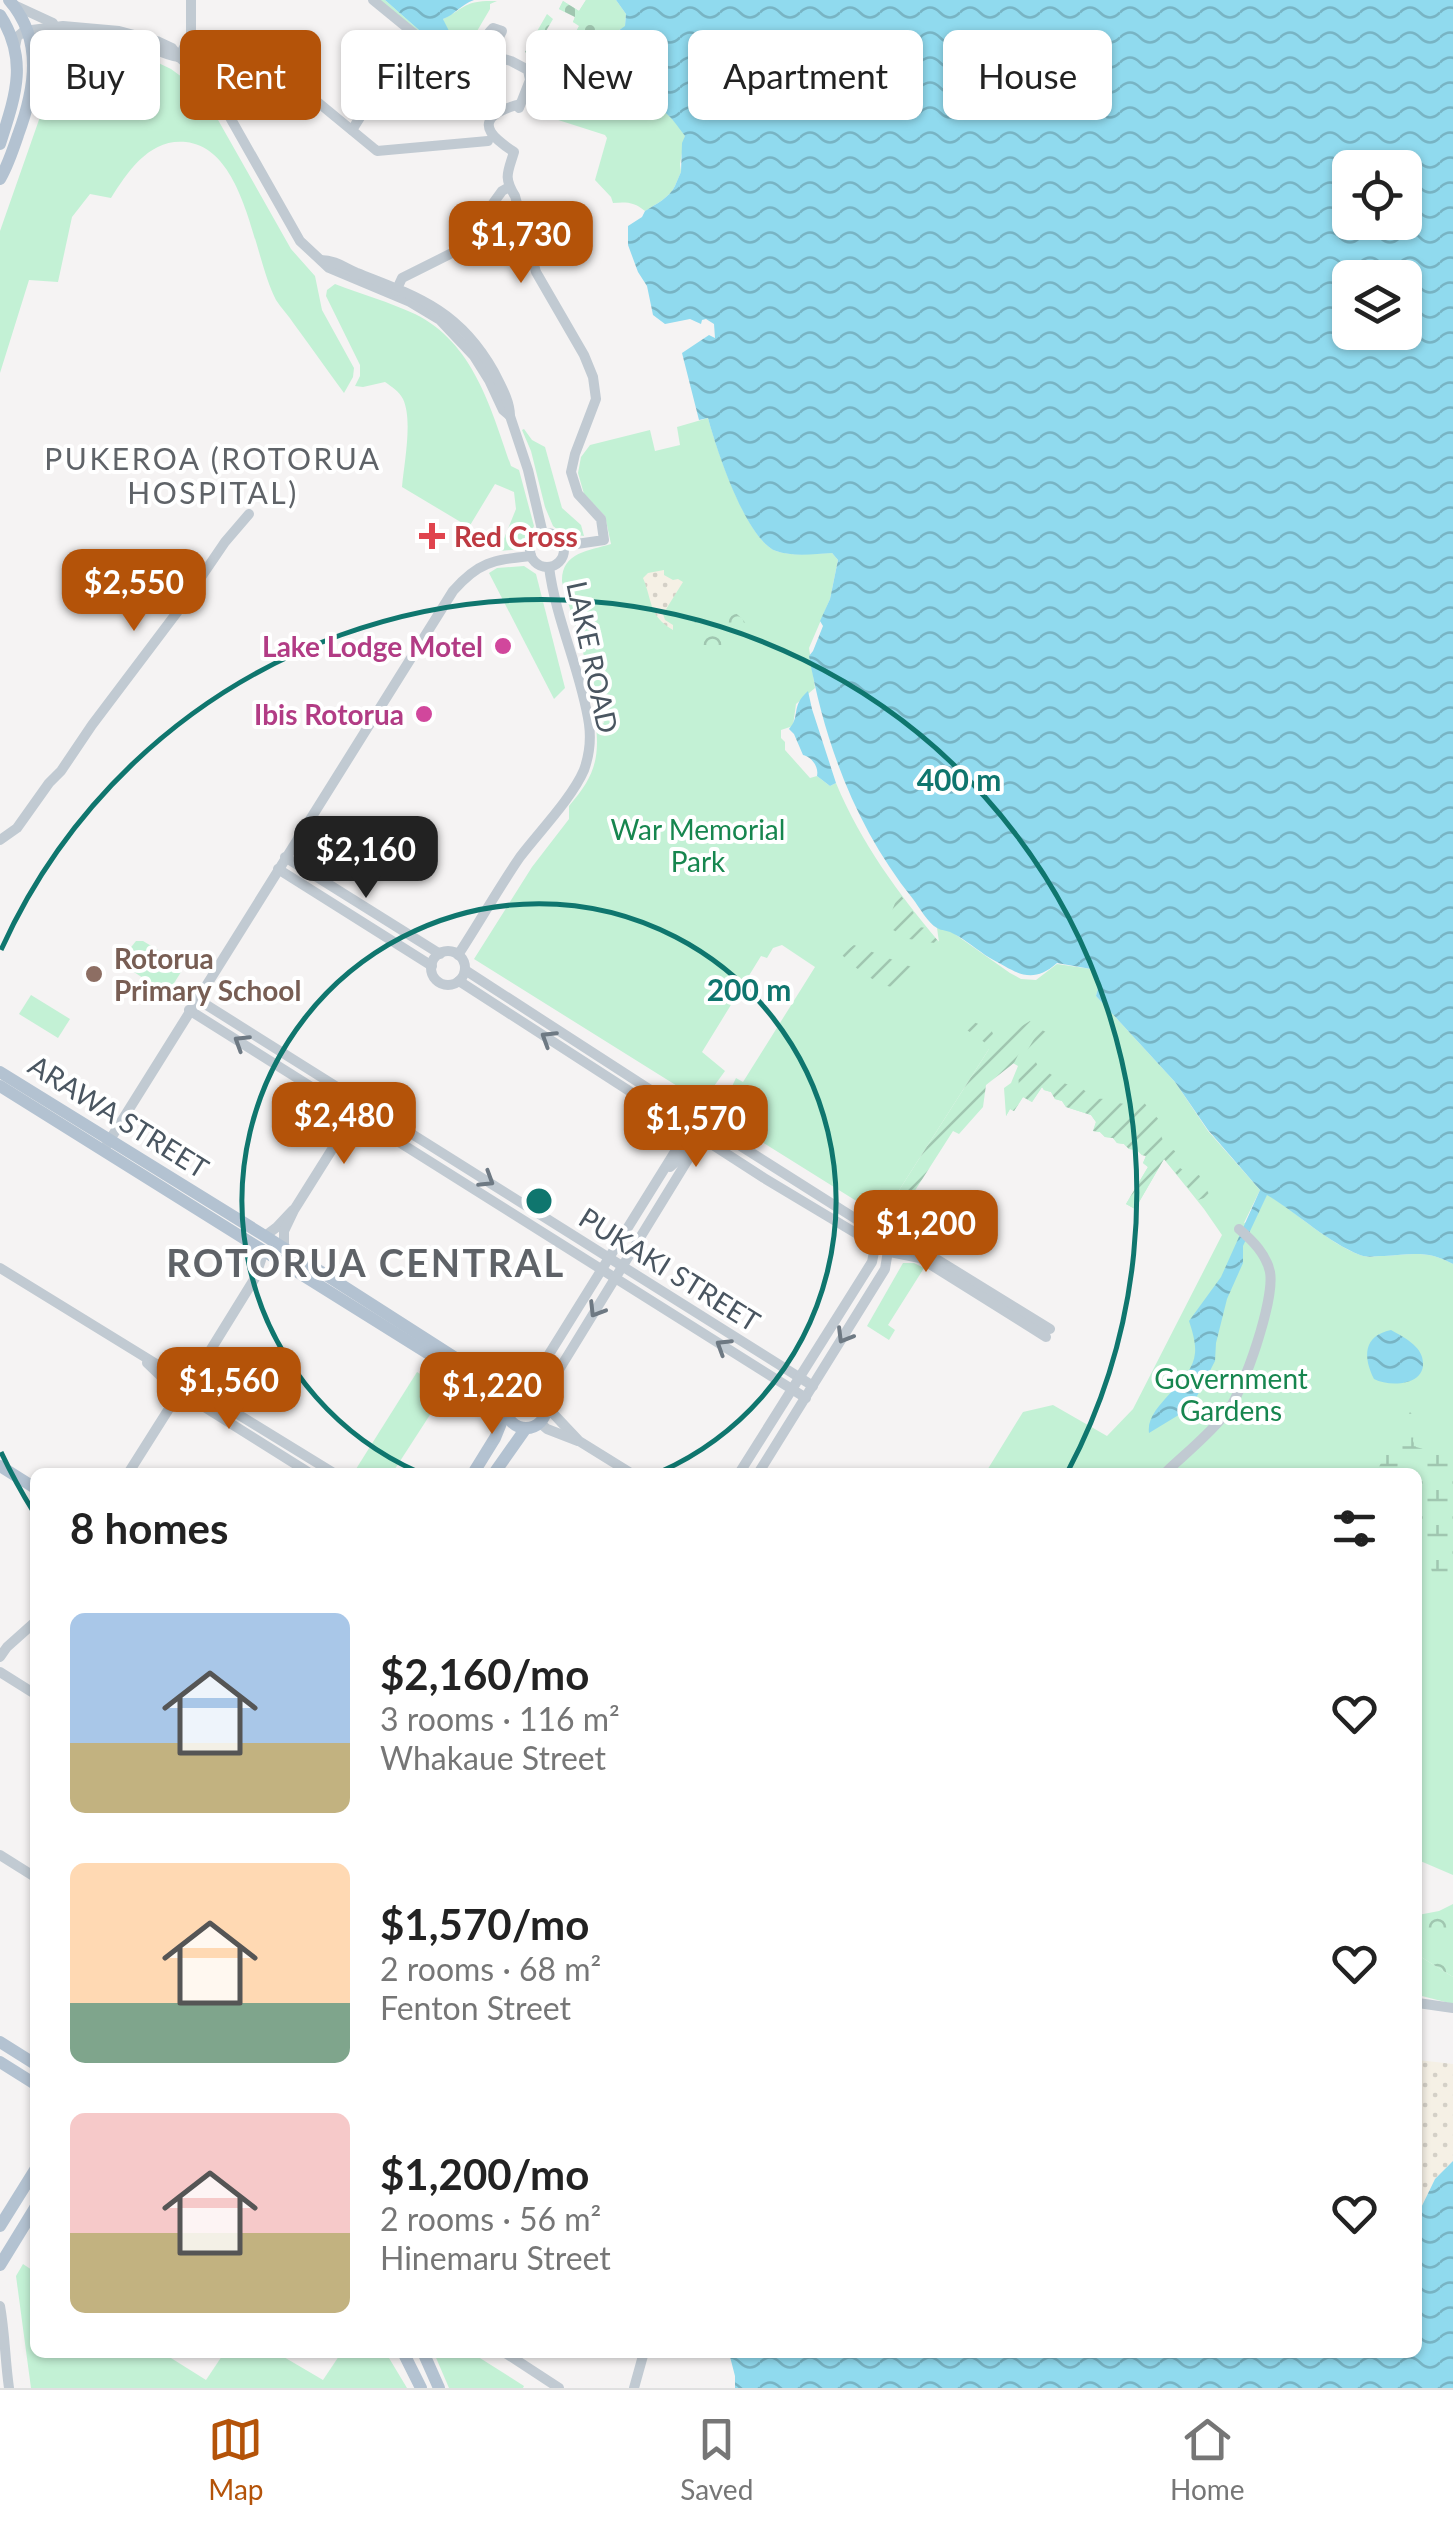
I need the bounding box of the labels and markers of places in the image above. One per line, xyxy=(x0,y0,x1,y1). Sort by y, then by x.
pin: $1,730 xyxy=(440,201,602,286)
place label: Red Cross xyxy=(454,519,578,553)
marker: Red Cross xyxy=(419,523,445,549)
pin: $2,550 xyxy=(53,549,215,634)
place label: Lake Lodge Motel xyxy=(262,629,483,663)
marker: Lake Lodge Motel xyxy=(492,635,514,657)
place label: Ibis Rotorua xyxy=(254,697,404,731)
marker: Ibis Rotorua xyxy=(413,703,435,725)
pin: $2,160 xyxy=(285,816,447,901)
place label: Rotorua Primary School xyxy=(114,941,301,1007)
marker: Rotorua Primary School xyxy=(83,963,105,985)
pin: $2,480 xyxy=(263,1082,425,1167)
pin: $1,570 xyxy=(615,1085,777,1170)
centre of rings xyxy=(521,1183,557,1219)
pin: $1,200 xyxy=(845,1190,1007,1275)
pin: $1,560 xyxy=(148,1347,310,1432)
pin: $1,220 xyxy=(411,1352,573,1437)

